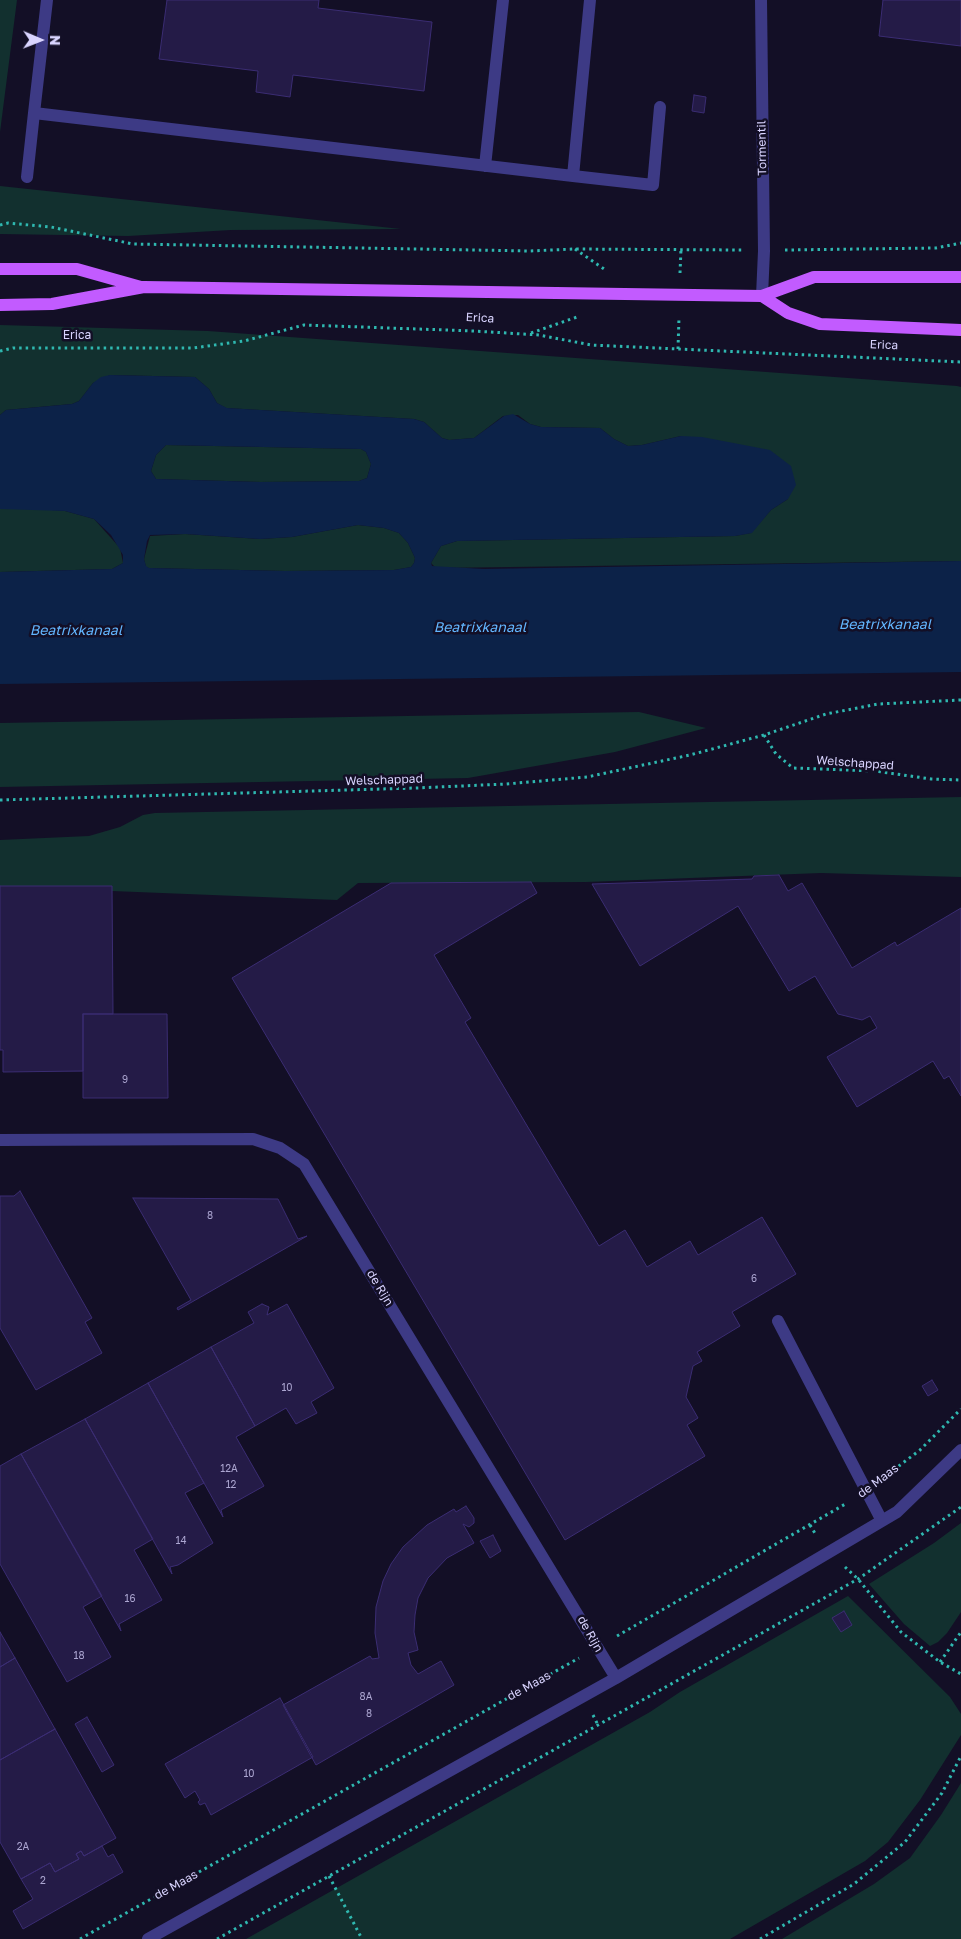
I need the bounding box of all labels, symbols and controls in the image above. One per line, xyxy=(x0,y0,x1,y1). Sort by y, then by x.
north arrow xyxy=(15,15,65,65)
text: N xyxy=(47,35,64,46)
street label: Tormentil xyxy=(754,120,770,176)
street label: Erica xyxy=(465,310,495,326)
street label: Erica xyxy=(63,328,91,342)
street label: Erica xyxy=(869,337,899,353)
water label: Beatrixkanaal xyxy=(839,617,931,633)
water label: Beatrixkanaal xyxy=(434,620,526,636)
water label: Beatrixkanaal xyxy=(30,623,122,639)
street label: Welschappad xyxy=(816,753,894,773)
street label: Welschappad xyxy=(345,771,423,789)
house number: 9 xyxy=(122,1074,128,1086)
house number: 8 xyxy=(207,1210,213,1222)
street label: de Rijn xyxy=(364,1267,396,1309)
house number: 6 xyxy=(751,1273,757,1285)
house number: 10 xyxy=(281,1382,293,1394)
street label: de Maas xyxy=(855,1461,901,1501)
house number: 12A xyxy=(220,1463,238,1475)
house number: 12 xyxy=(226,1479,236,1491)
house number: 14 xyxy=(176,1535,186,1547)
house number: 16 xyxy=(125,1593,135,1605)
street label: de Rijn xyxy=(574,1613,606,1655)
house number: 18 xyxy=(74,1650,84,1662)
street label: de Maas xyxy=(505,1668,553,1704)
house number: 8A xyxy=(360,1691,372,1703)
house number: 8 xyxy=(366,1708,372,1720)
house number: 10 xyxy=(243,1768,255,1780)
house number: 2A xyxy=(17,1841,29,1853)
street label: de Maas xyxy=(152,1867,200,1903)
house number: 2 xyxy=(40,1875,46,1887)

